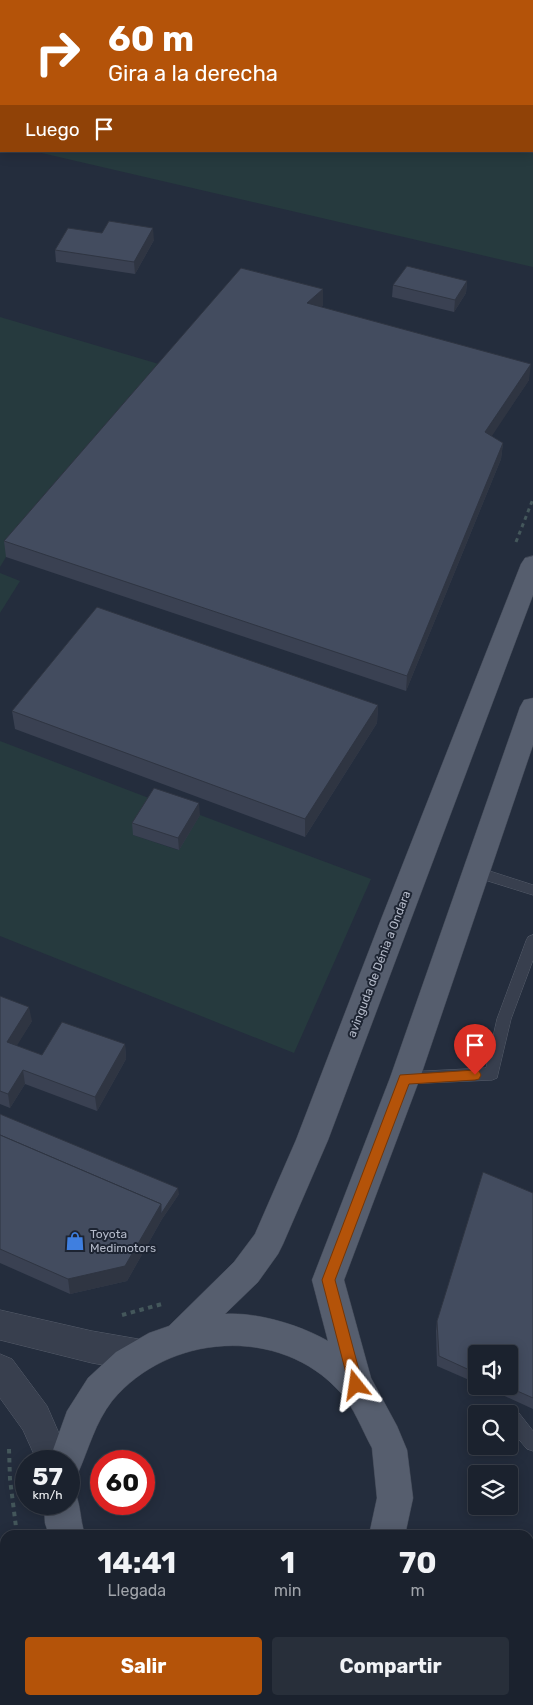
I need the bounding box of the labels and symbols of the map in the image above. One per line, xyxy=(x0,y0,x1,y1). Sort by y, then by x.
street label: avinguda de Dénia a Ondara xyxy=(345,889,413,1039)
pin xyxy=(454,1024,496,1075)
place label: Toyota Medimotors xyxy=(90,1227,156,1255)
shop icon: Toyota Medimotors xyxy=(64,1230,86,1252)
position arrow xyxy=(329,1358,381,1410)
speed limit sign: 60 xyxy=(90,1450,155,1515)

